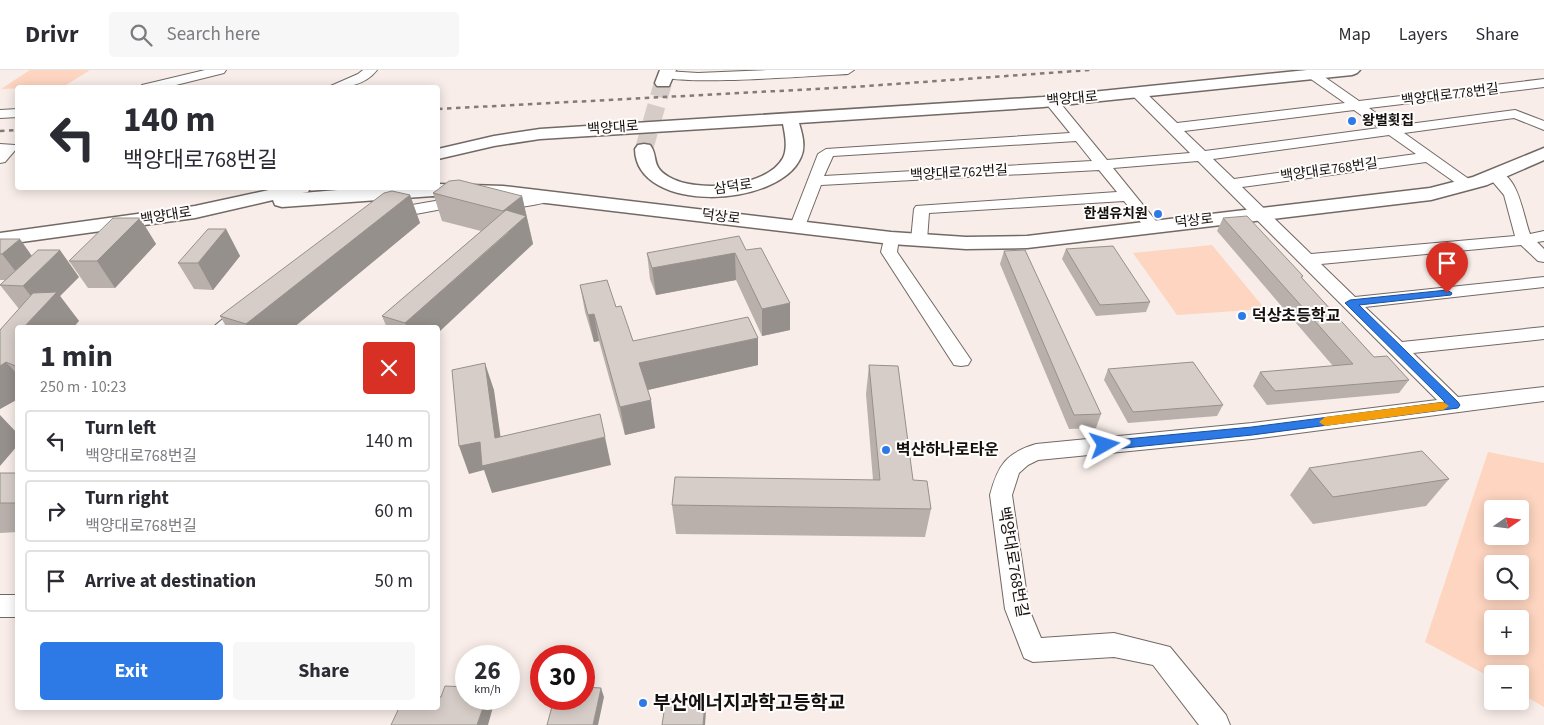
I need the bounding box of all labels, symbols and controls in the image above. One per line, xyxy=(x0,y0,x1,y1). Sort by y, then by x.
search box xyxy=(109,12,459,57)
text: Drivr xyxy=(25,17,79,52)
icon: search xyxy=(127,21,155,49)
text: Search here xyxy=(167,21,260,48)
text: Map xyxy=(1339,22,1371,47)
text: Layers xyxy=(1399,22,1448,47)
text: Share xyxy=(1476,22,1519,47)
street label: 백양대로778번길 xyxy=(1400,79,1500,111)
street label: 백양대로 xyxy=(1045,87,1099,111)
text: 140 m xyxy=(123,95,215,145)
icon: left xyxy=(40,105,105,170)
place label: 왕벌횟집 xyxy=(1362,111,1414,131)
marker: 왕벌횟집 xyxy=(1346,115,1358,127)
street label: 백양대로 xyxy=(587,116,640,140)
text: 백양대로768번길 xyxy=(123,144,277,176)
street label: 백양대로768번길 xyxy=(1279,153,1379,187)
street label: 백양대로762번길 xyxy=(909,160,1009,186)
street label: 삼덕로 xyxy=(712,174,754,200)
street label: 백양대로 xyxy=(139,202,193,230)
place label: 한샘유치원 xyxy=(1084,204,1148,224)
street label: 덕상로 xyxy=(701,205,742,229)
marker: 한샘유치원 xyxy=(1152,208,1164,220)
street label: 덕상로 xyxy=(1174,209,1215,233)
pin xyxy=(1426,242,1468,293)
icon: arrive xyxy=(1433,249,1461,277)
place label: 덕상초등학교 xyxy=(1252,305,1341,327)
marker: 덕상초등학교 xyxy=(1236,310,1248,322)
text: 1 min xyxy=(40,335,113,378)
button: close xyxy=(363,342,415,394)
text: 250 m · 10:23 xyxy=(40,376,127,398)
text: Turn left xyxy=(85,415,156,442)
position arrow xyxy=(1078,418,1130,470)
icon: left xyxy=(42,427,70,455)
text: 140 m xyxy=(365,428,413,455)
place label: 벽산하나로타운 xyxy=(896,439,999,461)
marker: 벽산하나로타운 xyxy=(880,444,892,456)
text: 백양대로768번길 xyxy=(85,445,197,467)
text: Turn right xyxy=(85,485,169,512)
icon: right xyxy=(42,497,70,525)
text: 60 m xyxy=(375,498,413,525)
north arrow xyxy=(1484,500,1529,545)
map controls xyxy=(1484,500,1529,710)
street label: 백양대로768번길 xyxy=(992,505,1034,619)
text: 백양대로768번길 xyxy=(85,515,197,537)
button: search xyxy=(1484,555,1529,600)
icon: arrive xyxy=(42,567,70,595)
text: Arrive at destination xyxy=(85,568,256,595)
text: 50 m xyxy=(375,568,413,595)
button: + xyxy=(1484,610,1529,655)
button: Exit xyxy=(40,642,223,700)
button: Share xyxy=(233,642,415,700)
speed limit sign: 30 xyxy=(530,645,595,710)
text: 26 xyxy=(474,653,501,689)
button: − xyxy=(1484,665,1529,710)
text: km/h xyxy=(474,681,501,698)
place label: 부산에너지과학고등학교 xyxy=(653,690,845,717)
marker: 부산에너지과학고등학교 xyxy=(637,697,649,709)

